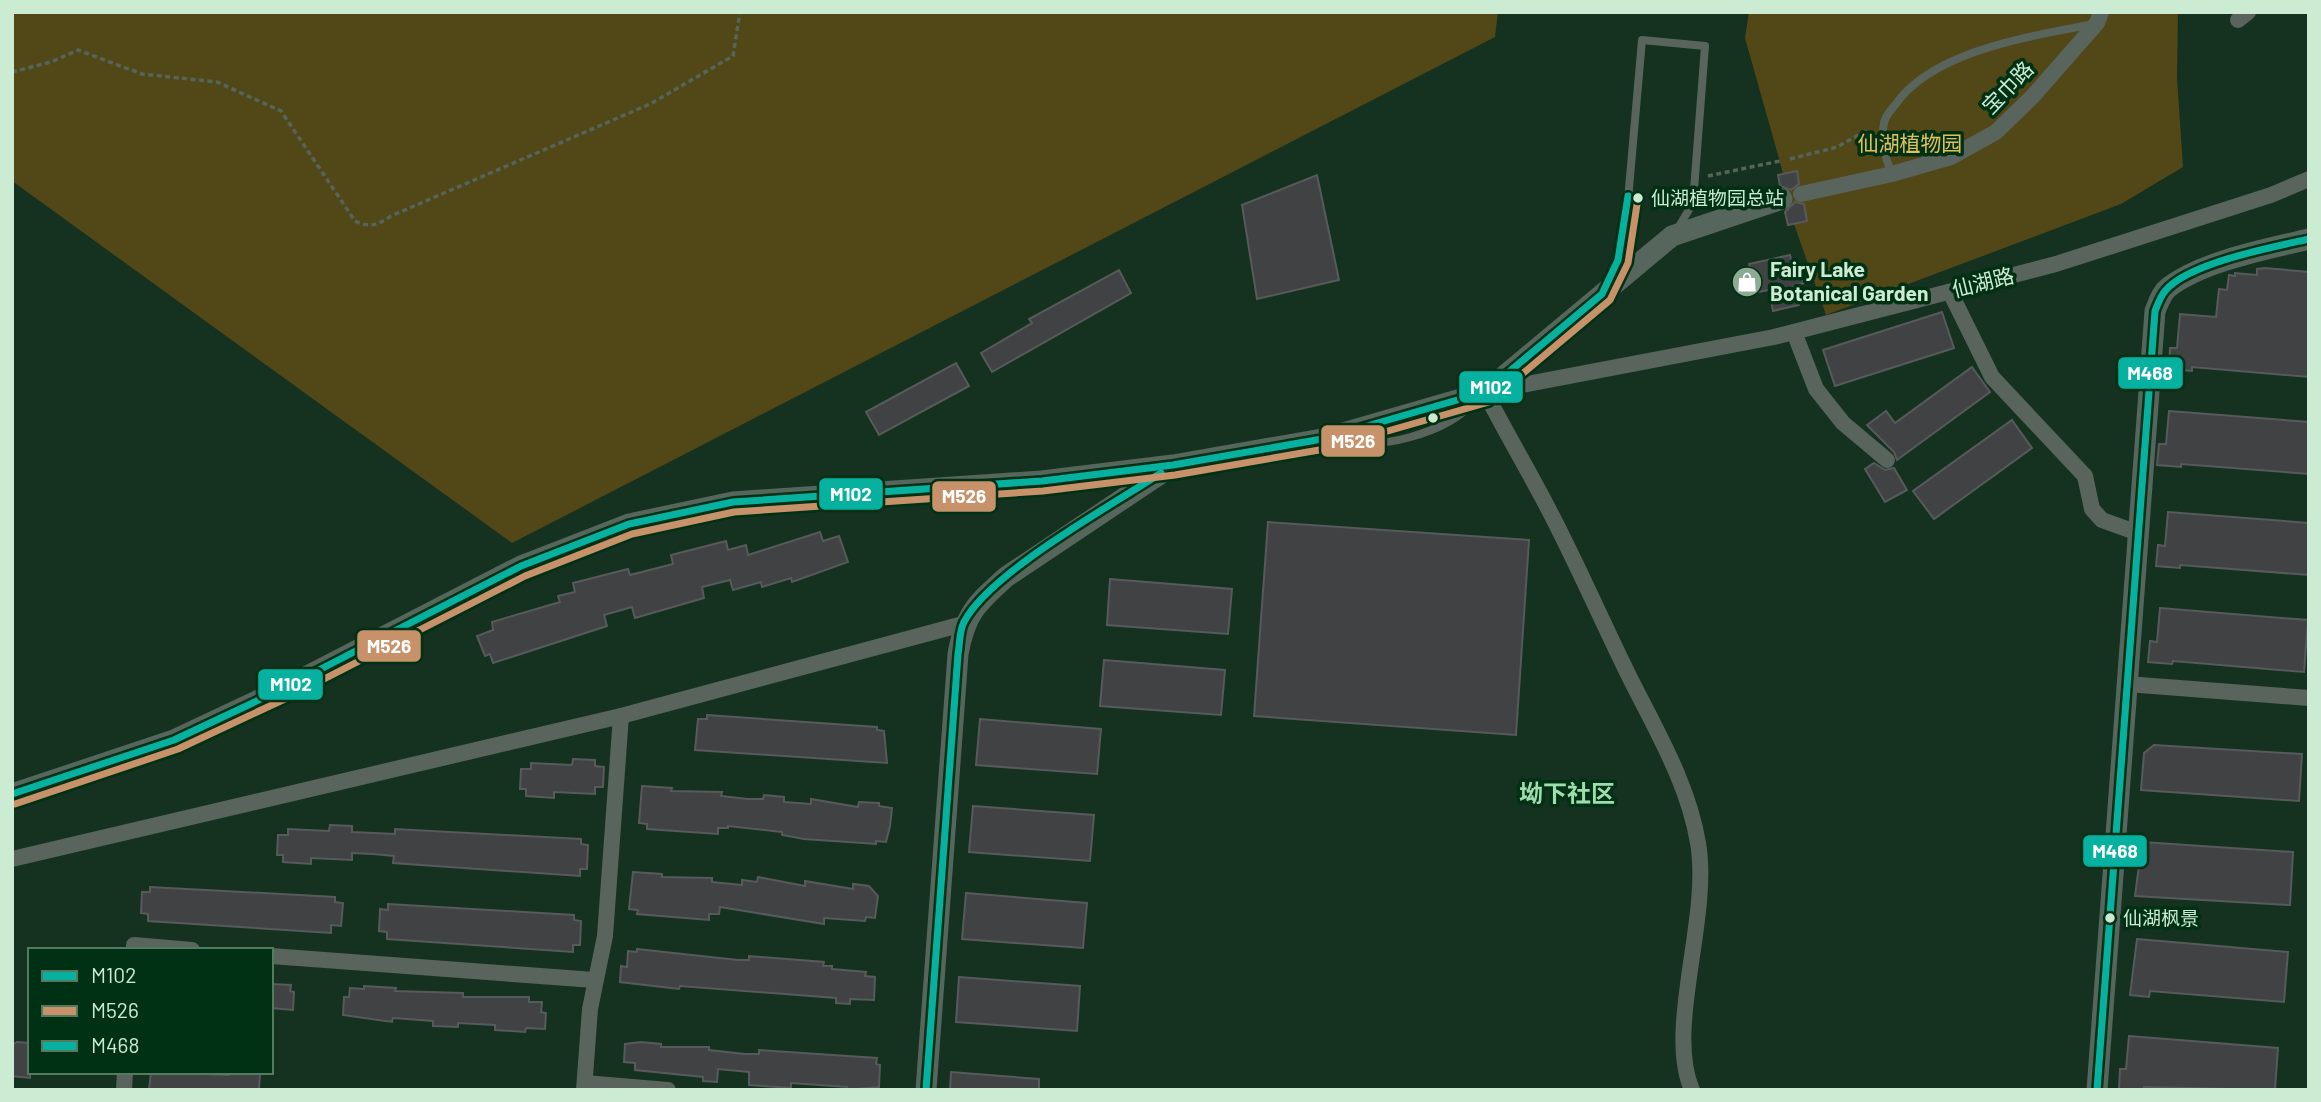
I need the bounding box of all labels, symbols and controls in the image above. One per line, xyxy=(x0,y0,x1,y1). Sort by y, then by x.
street label: 宝巾路 xyxy=(1976,56,2038,118)
park label: 仙湖植物园 xyxy=(1858,130,1963,155)
place label: 仙湖植物园总站 xyxy=(1651,186,1784,209)
marker: 仙湖植物园总站 xyxy=(1631,191,1645,205)
place label: Fairy Lake Botanical Garden xyxy=(1770,256,1929,305)
street label: 仙湖路 xyxy=(1949,262,2016,301)
shop icon: Fairy Lake Botanical Garden xyxy=(1730,265,1764,299)
line badge: M468 xyxy=(2117,356,2184,390)
text: M468 xyxy=(2127,361,2173,384)
line badge: M102 xyxy=(1458,370,1524,404)
text: M102 xyxy=(1470,375,1512,398)
unlabelled marker xyxy=(1426,411,1440,425)
line badge: M526 xyxy=(1320,424,1386,458)
text: M526 xyxy=(1331,429,1375,452)
line badge: M102 xyxy=(818,477,884,511)
line badge: M526 xyxy=(931,480,997,513)
text: M102 xyxy=(830,482,872,505)
text: M526 xyxy=(942,484,986,507)
line badge: M526 xyxy=(356,629,422,663)
text: M526 xyxy=(367,634,411,657)
line badge: M102 xyxy=(257,668,324,701)
text: M102 xyxy=(270,672,312,695)
district label: 坳下社区 xyxy=(1519,778,1615,807)
line badge: M468 xyxy=(2082,834,2148,868)
text: M468 xyxy=(2092,839,2138,862)
place label: 仙湖枫景 xyxy=(2123,906,2199,929)
marker: 仙湖枫景 xyxy=(2103,911,2117,925)
legend xyxy=(28,948,273,1074)
text: M102 xyxy=(91,962,137,987)
text: M526 xyxy=(91,997,139,1022)
text: M468 xyxy=(91,1032,139,1057)

